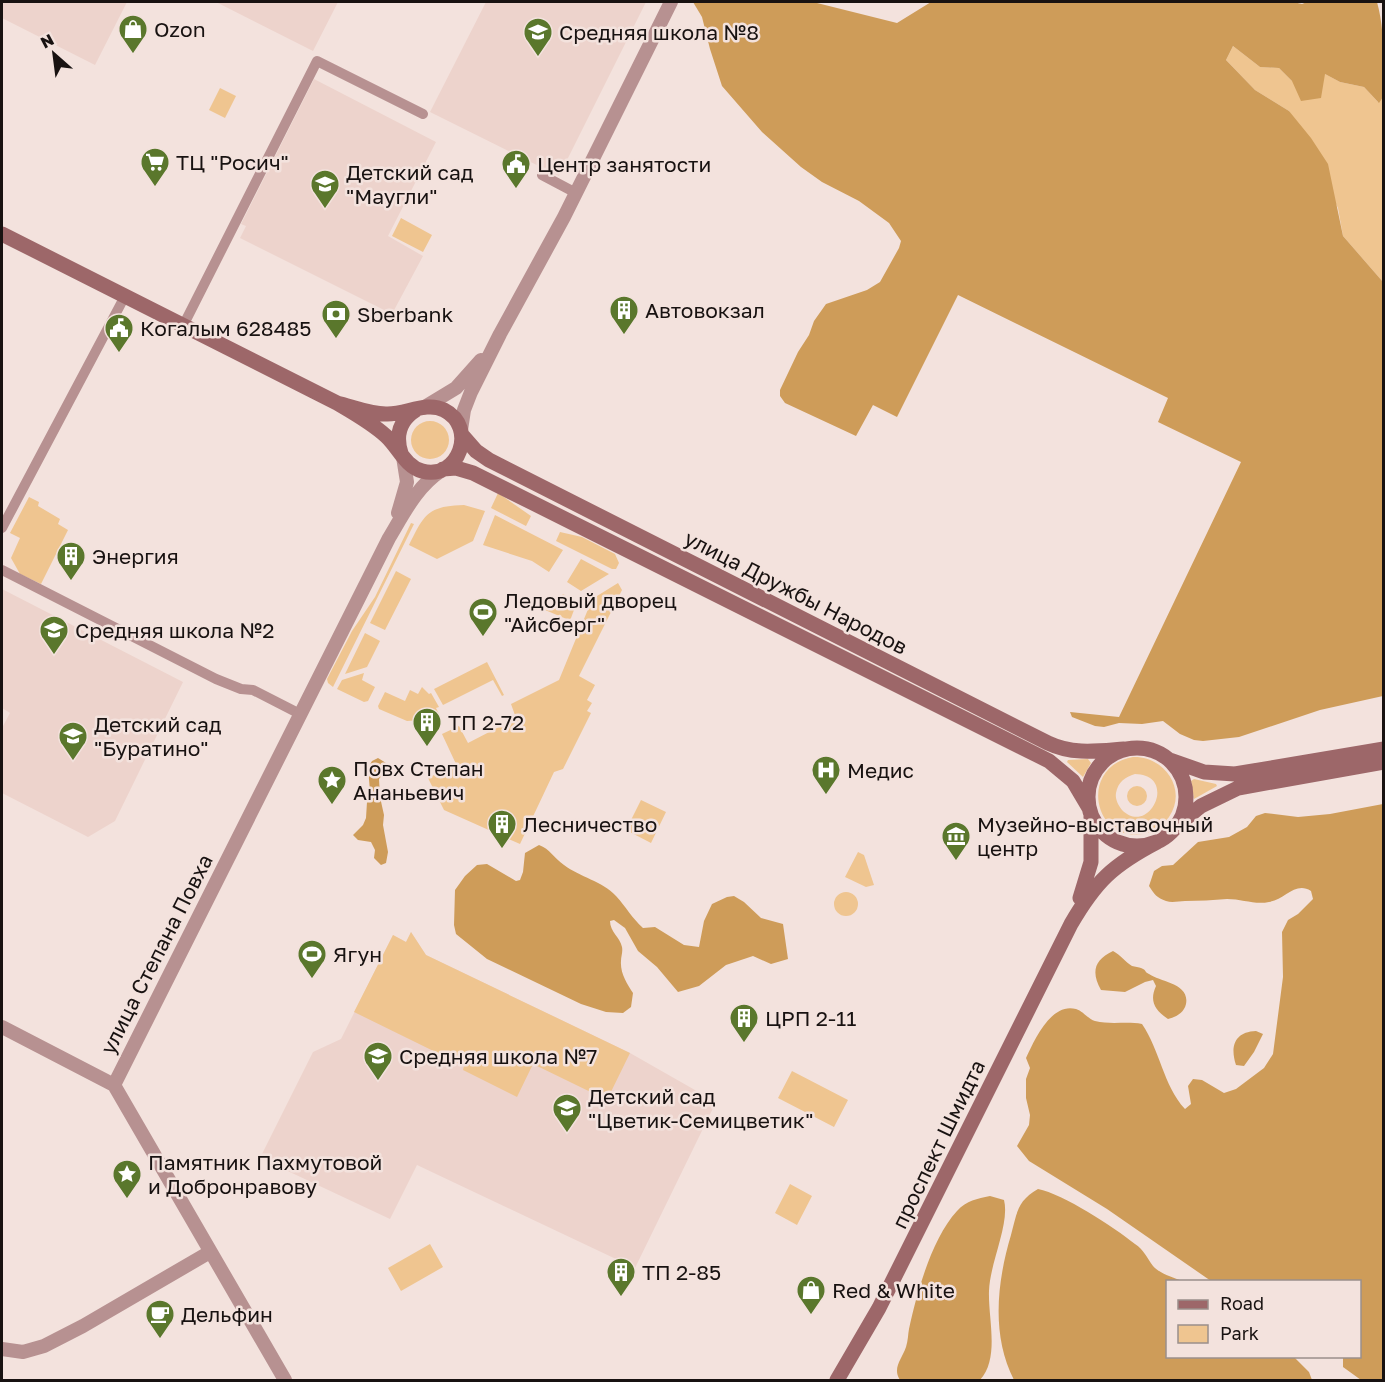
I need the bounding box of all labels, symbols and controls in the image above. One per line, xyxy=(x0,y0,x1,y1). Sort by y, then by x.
shop icon: Ozon xyxy=(117,13,149,55)
place label: Ozon xyxy=(154,16,206,42)
school or university icon: Средняя школа №8 xyxy=(522,16,554,58)
place label: Средняя школа №8 xyxy=(559,19,759,45)
north arrow xyxy=(24,24,84,84)
text: N xyxy=(37,29,57,52)
supermarket icon: ТЦ "Росич" xyxy=(139,146,171,188)
public building icon: Центр занятости xyxy=(500,148,532,190)
place label: ТЦ "Росич" xyxy=(176,149,289,175)
place label: Центр занятости xyxy=(537,151,711,177)
place label: Детский сад "Маугли" xyxy=(346,159,474,209)
school or university icon: Детский сад "Маугли" xyxy=(309,168,341,210)
building icon: Автовокзал xyxy=(608,294,640,336)
place label: Автовокзал xyxy=(645,297,765,323)
bank icon: Sberbank xyxy=(320,298,352,340)
place label: Sberbank xyxy=(357,301,453,327)
public building icon: Когалым 628485 xyxy=(103,312,135,354)
place label: Когалым 628485 xyxy=(140,315,311,341)
street label: улица Дружбы Народов xyxy=(680,524,912,660)
building icon: Энергия xyxy=(55,540,87,582)
place label: Энергия xyxy=(92,543,179,569)
place label: Ледовый дворец "Айсберг" xyxy=(504,587,677,637)
sports icon: Ледовый дворец "Айсберг" xyxy=(467,596,499,638)
school or university icon: Средняя школа №2 xyxy=(38,614,70,656)
place label: Средняя школа №2 xyxy=(75,617,275,643)
building icon: ТП 2-72 xyxy=(411,706,443,748)
place label: ТП 2-72 xyxy=(448,709,524,735)
place label: Детский сад "Буратино" xyxy=(94,711,222,761)
school or university icon: Детский сад "Буратино" xyxy=(57,720,89,762)
hospital icon: Медис xyxy=(810,754,842,796)
place label: Повх Степан Ананьевич xyxy=(353,755,484,805)
place label: Медис xyxy=(847,757,914,783)
place icon: Повх Степан Ананьевич xyxy=(316,764,348,806)
building icon: Лесничество xyxy=(486,808,518,850)
place label: Лесничество xyxy=(523,811,657,837)
place label: Музейно-выставочный центр xyxy=(977,811,1213,861)
museum icon: Музейно-выставочный центр xyxy=(940,820,972,862)
street label: улица Степана Повха xyxy=(94,850,218,1058)
sports icon: Ягун xyxy=(296,938,328,980)
place label: Ягун xyxy=(333,941,382,967)
building icon: ЦРП 2-11 xyxy=(728,1002,760,1044)
place label: ЦРП 2-11 xyxy=(765,1005,856,1031)
school or university icon: Средняя школа №7 xyxy=(362,1040,394,1082)
place label: Средняя школа №7 xyxy=(399,1043,597,1069)
street label: проспект Шмидта xyxy=(886,1055,990,1233)
place label: Детский сад "Цветик-Семицветик" xyxy=(588,1083,813,1133)
school or university icon: Детский сад "Цветик-Семицветик" xyxy=(551,1092,583,1134)
place label: Памятник Пахмутовой и Добронравову xyxy=(148,1149,382,1199)
place icon: Памятник Пахмутовой и Добронравову xyxy=(111,1158,143,1200)
building icon: ТП 2-85 xyxy=(605,1256,637,1298)
place label: ТП 2-85 xyxy=(642,1259,721,1285)
shop icon: Red & White xyxy=(795,1274,827,1316)
place label: Red & White xyxy=(832,1277,955,1303)
legend xyxy=(1166,1280,1361,1358)
text: Road xyxy=(1220,1292,1264,1314)
cafe icon: Дельфин xyxy=(144,1298,176,1340)
place label: Дельфин xyxy=(181,1301,273,1327)
text: Park xyxy=(1220,1322,1259,1344)

